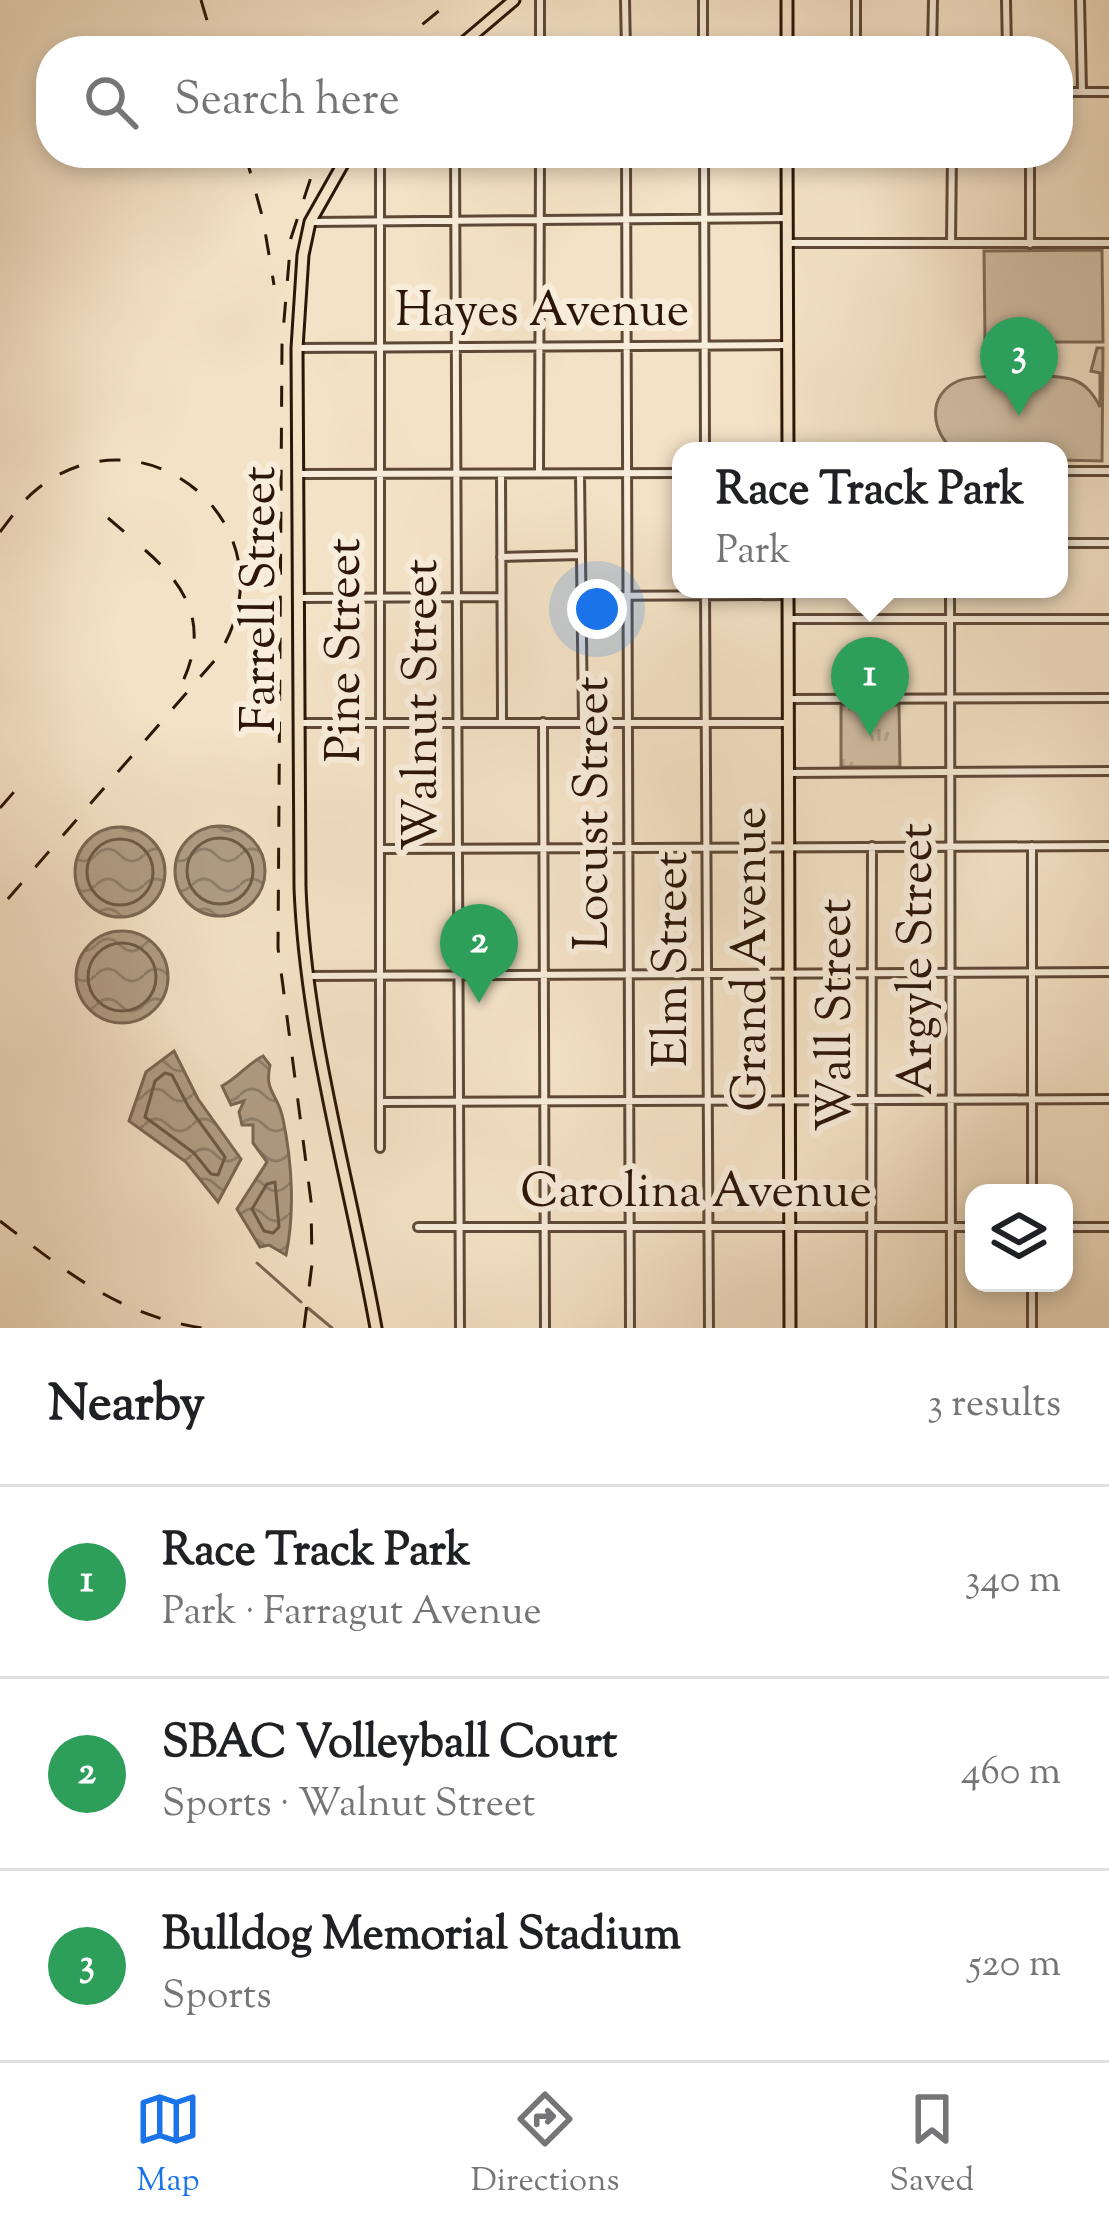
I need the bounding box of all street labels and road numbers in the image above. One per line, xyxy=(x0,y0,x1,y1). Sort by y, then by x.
street label: Hayes Avenue xyxy=(395,279,689,348)
street label: Farrell Street xyxy=(228,466,297,732)
street label: Pine Street xyxy=(313,538,382,762)
street label: Walnut Street xyxy=(390,559,459,851)
street label: Locust Street xyxy=(561,676,630,950)
street label: Grand Avenue xyxy=(719,807,788,1112)
street label: Argyle Street xyxy=(885,823,954,1095)
street label: Elm Street xyxy=(640,851,709,1067)
street label: Wall Street xyxy=(804,898,873,1132)
street label: Carolina Avenue xyxy=(520,1160,872,1229)

